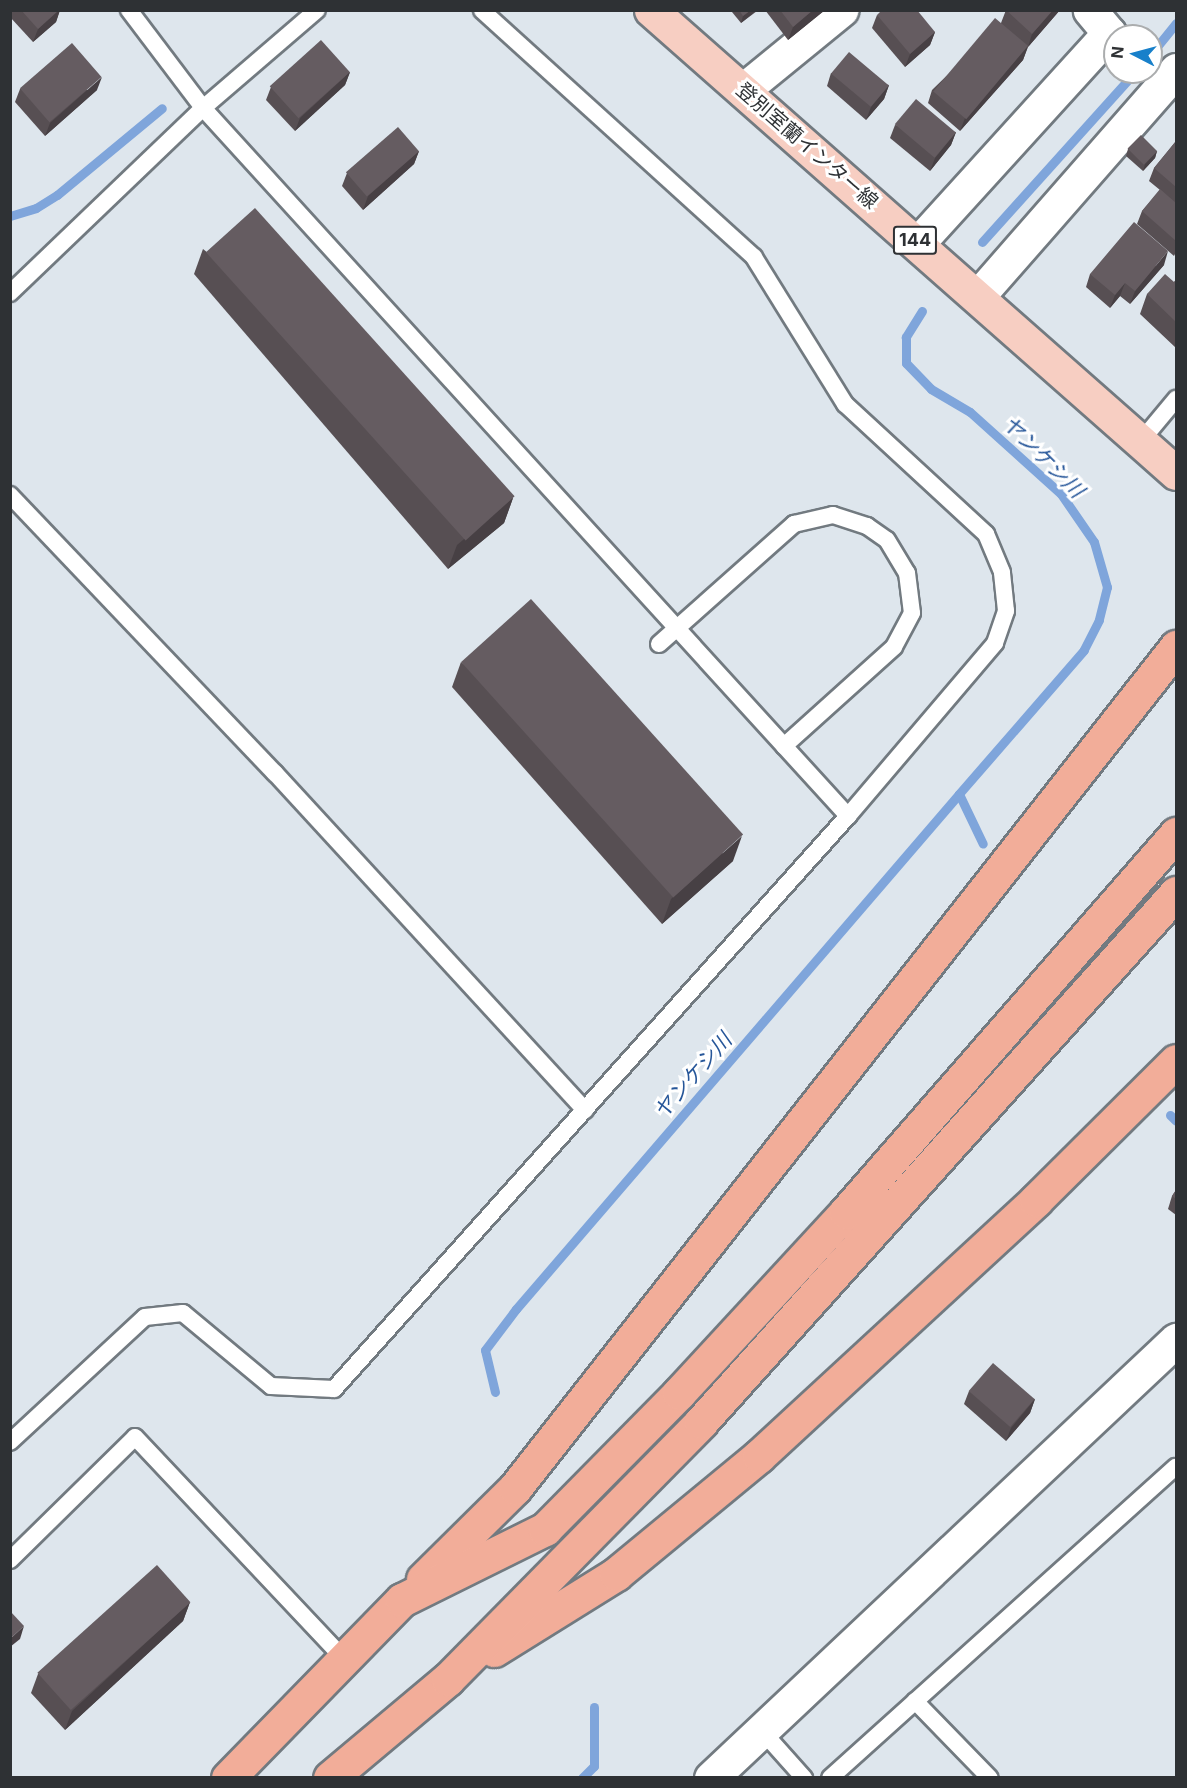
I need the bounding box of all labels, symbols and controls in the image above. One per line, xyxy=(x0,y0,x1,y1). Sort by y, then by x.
north arrow xyxy=(1103,24,1163,84)
text: N xyxy=(1107,45,1128,59)
street label: 登別室蘭インター線 xyxy=(731,78,883,214)
road number: 144 xyxy=(892,225,938,255)
water label: ヤンケシ川 xyxy=(997,411,1089,503)
water label: ヤンケシ川 xyxy=(649,1028,737,1124)

